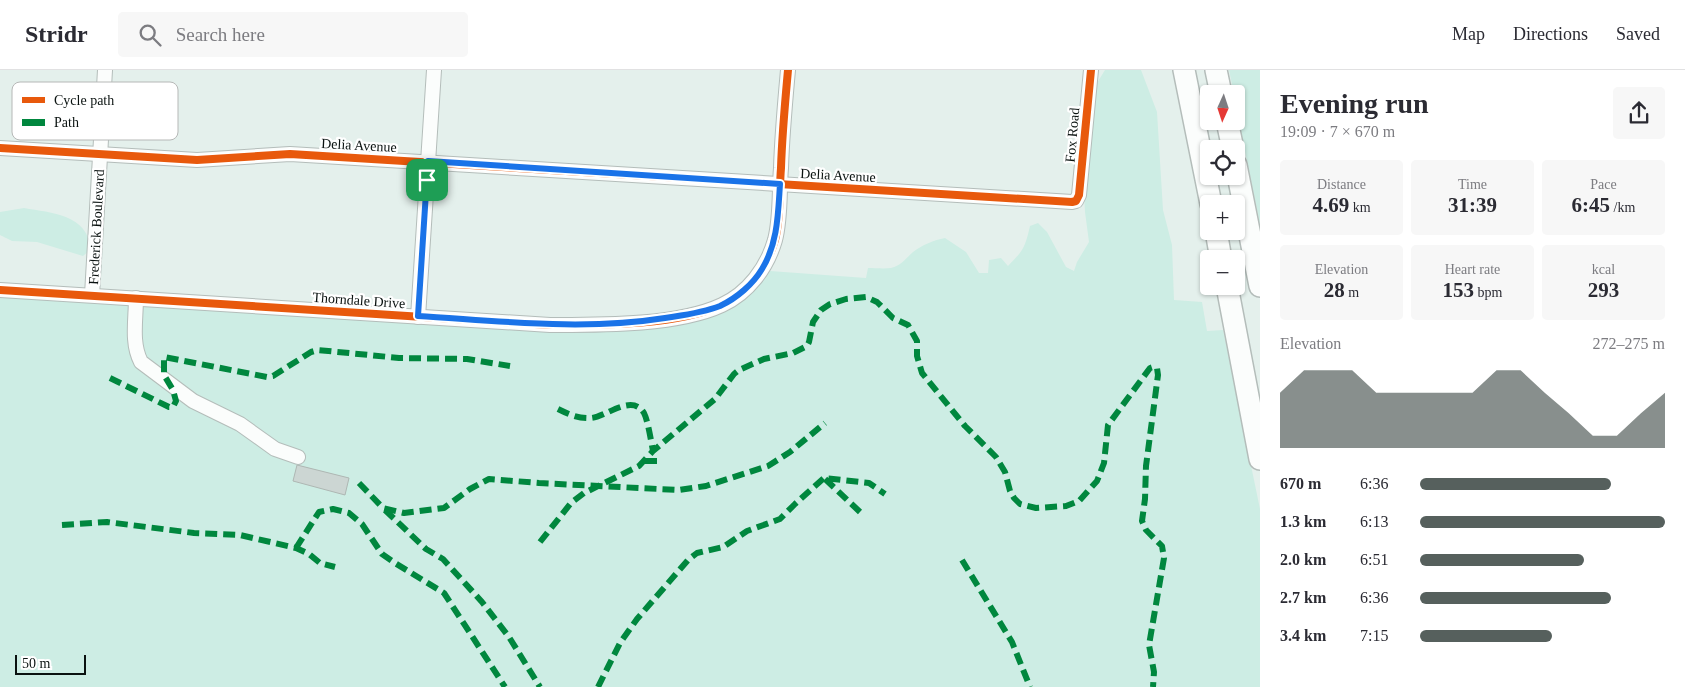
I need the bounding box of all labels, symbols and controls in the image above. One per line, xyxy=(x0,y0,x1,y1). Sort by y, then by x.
search box xyxy=(118,12,468,57)
text: Stridr xyxy=(25,21,88,47)
icon: search xyxy=(136,21,164,49)
text: Search here xyxy=(176,24,265,45)
text: Map xyxy=(1452,24,1485,44)
text: Directions xyxy=(1513,24,1588,44)
text: Saved xyxy=(1616,24,1660,44)
legend xyxy=(12,82,178,140)
north arrow xyxy=(1200,85,1245,130)
map controls xyxy=(1200,85,1245,295)
button: share xyxy=(1613,87,1665,139)
text: Evening run xyxy=(1280,88,1429,119)
text: Cycle path xyxy=(54,93,114,108)
street label: Fox Road xyxy=(1063,107,1082,163)
text: Path xyxy=(54,115,79,130)
text: 19:09 · 7 × 670 m xyxy=(1280,123,1395,140)
street label: Delia Avenue xyxy=(321,136,397,155)
button: locate xyxy=(1200,140,1245,185)
pin xyxy=(406,159,448,201)
icon: arrive xyxy=(413,166,441,194)
street label: Delia Avenue xyxy=(800,166,876,185)
street label: Frederick Boulevard xyxy=(86,169,107,285)
text: Distance xyxy=(1317,177,1366,192)
text: Time xyxy=(1458,177,1487,192)
text: Pace xyxy=(1590,177,1617,192)
text: 4.69 xyxy=(1312,193,1349,217)
text: 31:39 xyxy=(1448,193,1497,217)
text: 6:45 xyxy=(1572,193,1610,217)
button: + xyxy=(1200,195,1245,240)
text: km xyxy=(1349,200,1371,215)
text: /km xyxy=(1610,200,1635,215)
button: − xyxy=(1200,250,1245,295)
text: Elevation xyxy=(1315,262,1368,277)
text: Heart rate xyxy=(1445,262,1500,277)
text: kcal xyxy=(1592,262,1615,277)
text: 28 xyxy=(1324,278,1345,302)
text: 153 xyxy=(1443,278,1474,302)
text: 293 xyxy=(1588,278,1619,302)
text: m xyxy=(1345,285,1359,300)
text: bpm xyxy=(1474,285,1502,300)
street label: Thorndale Drive xyxy=(312,290,406,311)
text: Elevation xyxy=(1280,335,1341,352)
text: 272–275 m xyxy=(1593,335,1665,352)
text: 670 m xyxy=(1280,475,1321,492)
text: 6:36 xyxy=(1360,475,1388,492)
text: 1.3 km xyxy=(1280,513,1326,530)
text: 6:13 xyxy=(1360,513,1388,530)
text: 2.0 km xyxy=(1280,551,1326,568)
text: 6:51 xyxy=(1360,551,1388,568)
text: 2.7 km xyxy=(1280,589,1326,606)
text: 6:36 xyxy=(1360,589,1388,606)
text: 3.4 km xyxy=(1280,627,1326,644)
text: 7:15 xyxy=(1360,627,1388,644)
scale bar xyxy=(15,652,86,675)
text: 50 m xyxy=(22,656,50,671)

